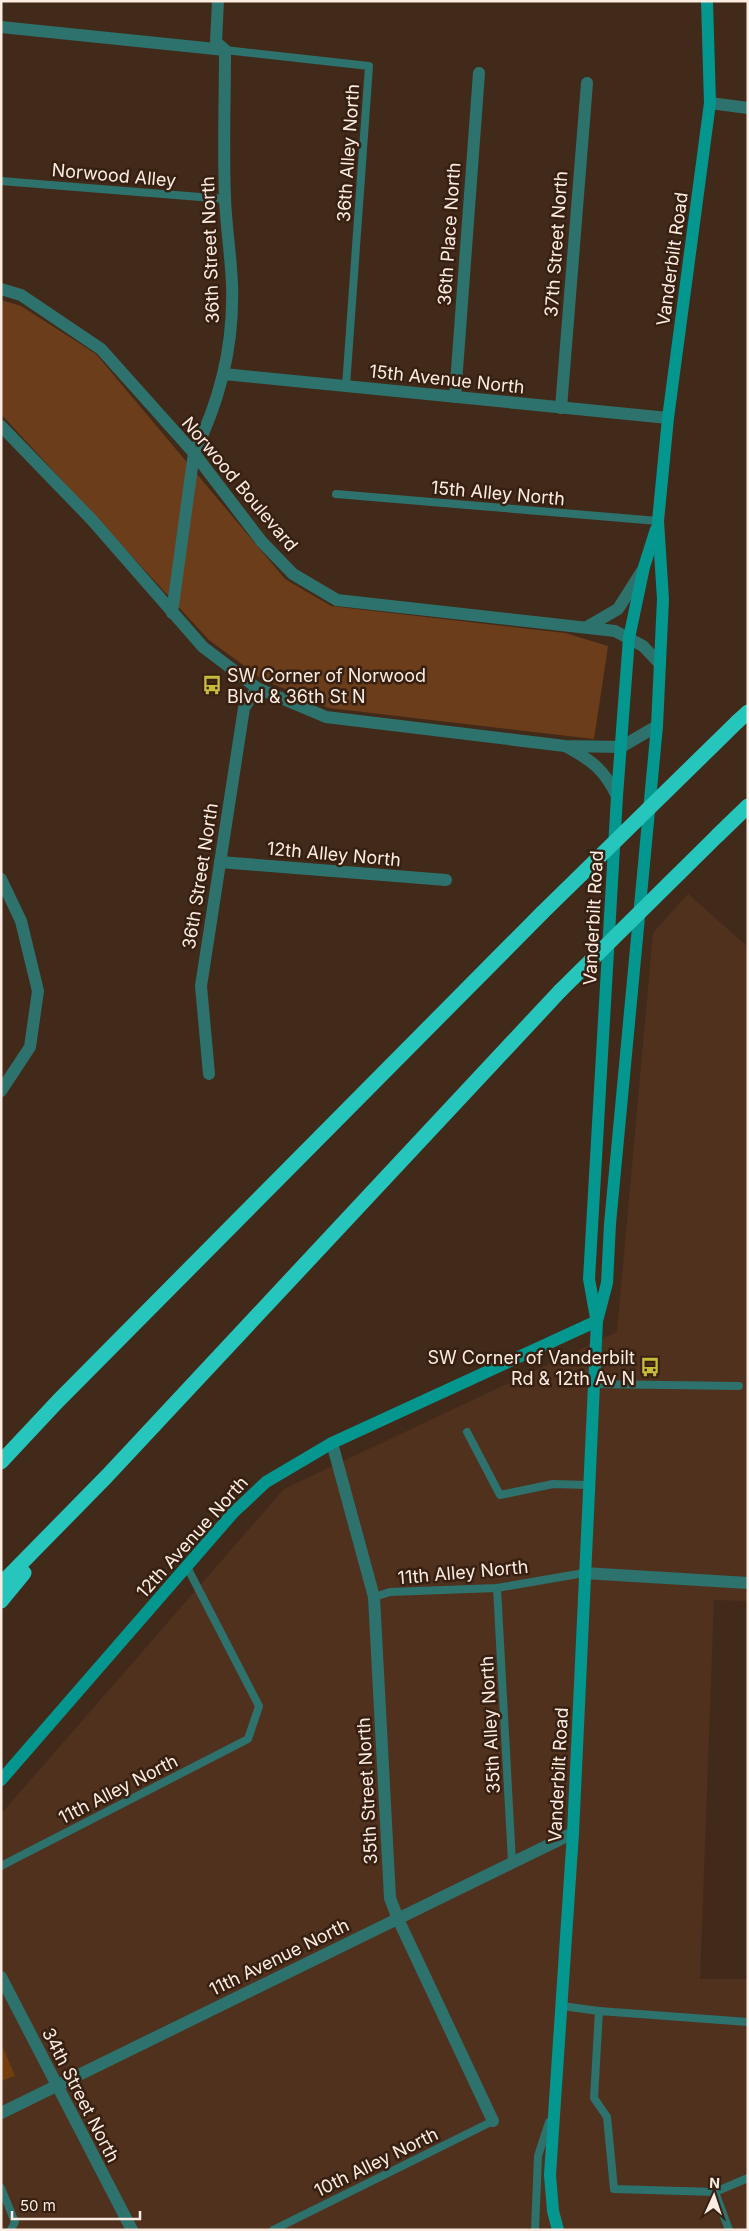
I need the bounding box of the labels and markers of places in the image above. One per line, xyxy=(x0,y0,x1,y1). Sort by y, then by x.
place label: SW Corner of Norwood Blvd & 36th St N xyxy=(227,665,426,707)
bus stop icon: SW Corner of Norwood Blvd & 36th St N xyxy=(201,674,223,696)
place label: SW Corner of Vanderbilt Rd & 12th Av N xyxy=(427,1347,635,1389)
bus stop icon: SW Corner of Vanderbilt Rd & 12th Av N xyxy=(639,1356,661,1378)

